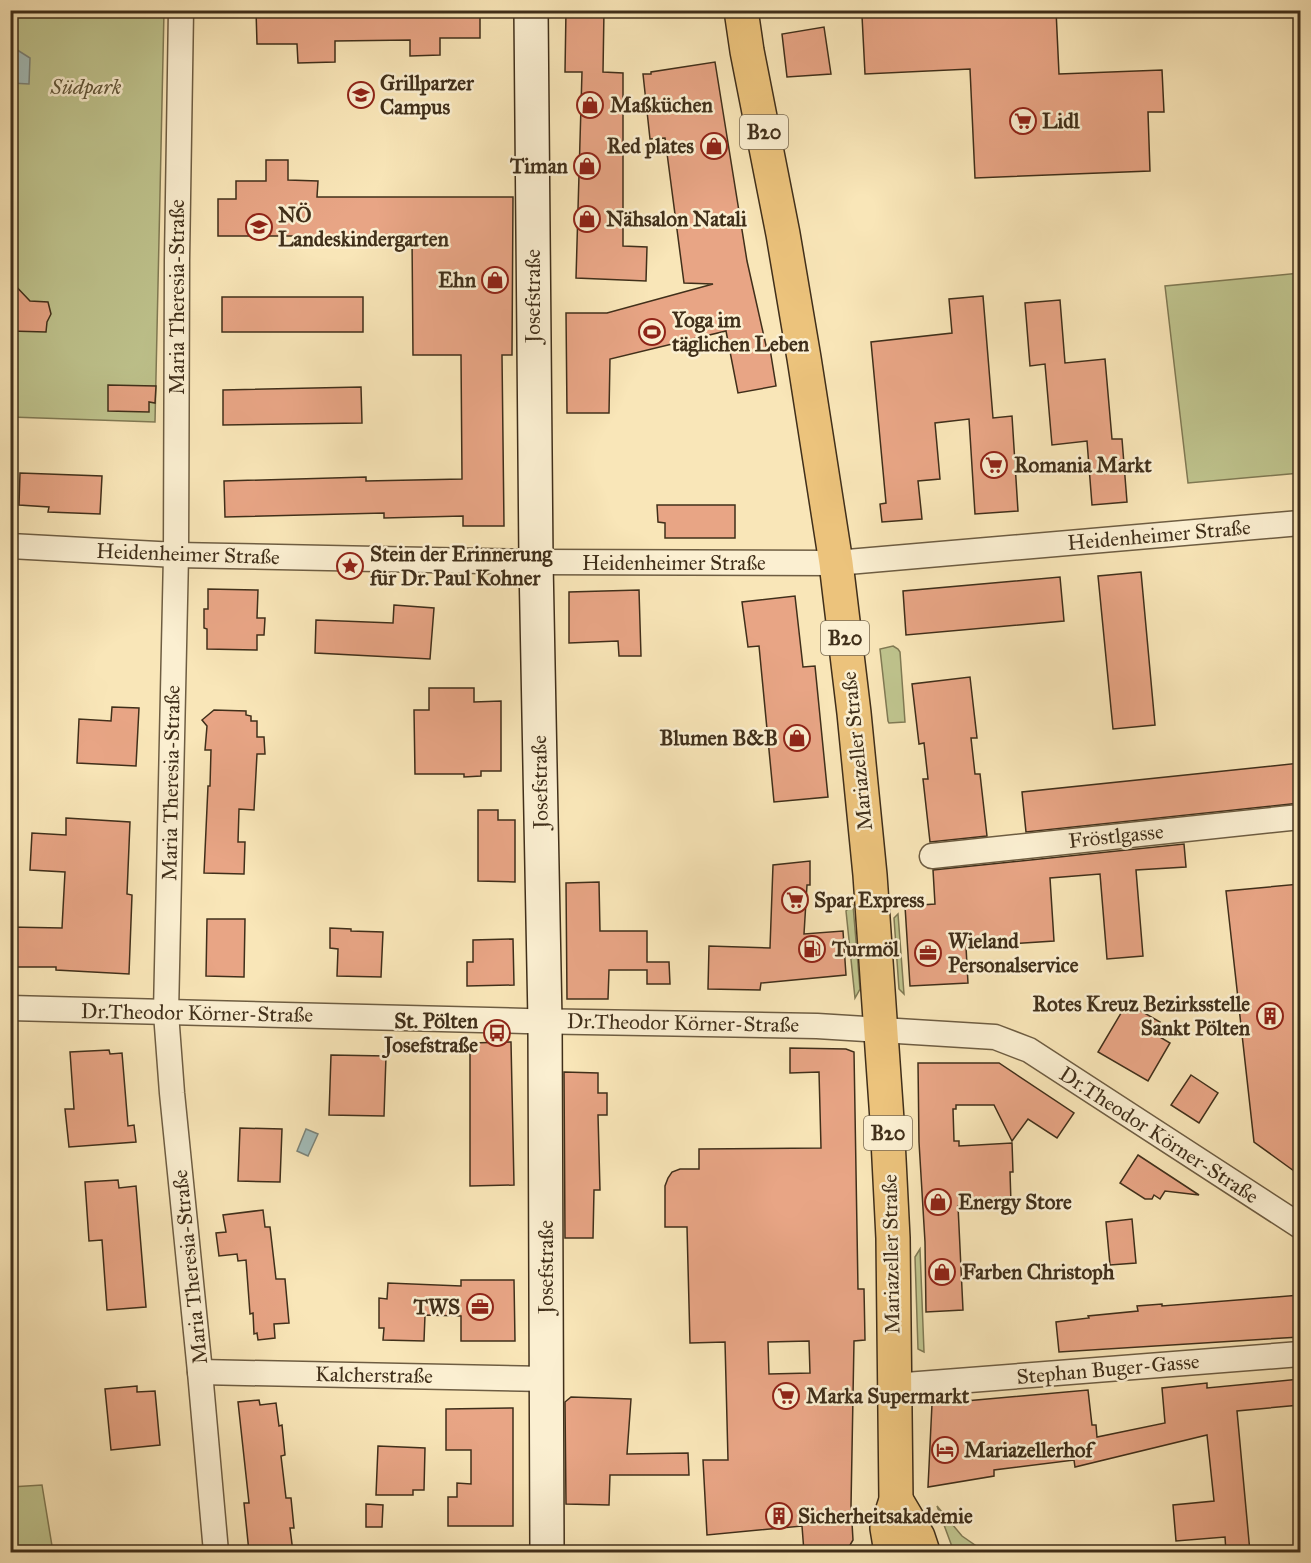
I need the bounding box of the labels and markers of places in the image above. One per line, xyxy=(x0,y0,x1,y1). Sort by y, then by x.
place label: Grillparzer Campus xyxy=(380,70,475,120)
school or university icon: Grillparzer Campus xyxy=(346,80,376,110)
shop icon: Maßküchen xyxy=(575,90,605,120)
place label: Maßküchen xyxy=(610,92,713,118)
supermarket icon: Lidl xyxy=(1008,106,1038,136)
place label: Lidl xyxy=(1042,108,1081,134)
shop icon: Red plates xyxy=(699,131,729,161)
place label: Red plates xyxy=(607,133,694,159)
shop icon: Timan xyxy=(572,151,602,181)
place label: Timan xyxy=(509,153,569,179)
place label: NÖ Landeskindergarten xyxy=(278,202,449,252)
shop icon: Nähsalon Natali xyxy=(572,204,602,234)
place label: Nähsalon Natali xyxy=(606,206,747,232)
school or university icon: NÖ Landeskindergarten xyxy=(244,212,274,242)
shop icon: Ehn xyxy=(480,265,510,295)
place label: Ehn xyxy=(438,267,477,293)
place label: Yoga im täglichen Leben xyxy=(671,307,810,357)
sports icon: Yoga im täglichen Leben xyxy=(637,317,667,347)
supermarket icon: Romania Markt xyxy=(979,450,1009,480)
place label: Romania Markt xyxy=(1014,452,1152,478)
place label: Stein der Erinnerung für Dr. Paul Kohner xyxy=(369,541,553,591)
place icon: Stein der Erinnerung für Dr. Paul Kohner xyxy=(335,551,365,581)
shop icon: Blumen B&B xyxy=(782,723,812,753)
place label: Blumen B&B xyxy=(660,725,778,751)
supermarket icon: Spar Express xyxy=(780,885,810,915)
place label: Spar Express xyxy=(814,887,925,913)
place label: Wieland Personalservice xyxy=(948,928,1079,978)
fuel station icon: Turmöl xyxy=(797,934,827,964)
place label: Turmöl xyxy=(831,936,900,962)
office icon: Wieland Personalservice xyxy=(913,938,943,968)
place label: Rotes Kreuz Bezirksstelle Sankt Pölten xyxy=(1032,991,1251,1041)
building icon: Rotes Kreuz Bezirksstelle Sankt Pölten xyxy=(1255,1001,1285,1031)
place label: St. Pölten Josefstraße xyxy=(381,1008,479,1059)
bus stop icon: St. Pölten Josefstraße xyxy=(482,1018,512,1048)
shop icon: Energy Store xyxy=(923,1187,953,1217)
place label: Energy Store xyxy=(958,1189,1072,1215)
shop icon: Farben Christoph xyxy=(927,1257,957,1287)
place label: Farben Christoph xyxy=(962,1259,1115,1285)
office icon: TWS xyxy=(465,1292,495,1322)
place label: TWS xyxy=(413,1294,460,1320)
supermarket icon: Marka Supermarkt xyxy=(771,1381,801,1411)
place label: Marka Supermarkt xyxy=(806,1383,970,1409)
hotel icon: Mariazellerhof xyxy=(930,1435,960,1465)
place label: Mariazellerhof xyxy=(964,1437,1096,1463)
building icon: Sicherheitsakademie xyxy=(764,1501,794,1531)
place label: Sicherheitsakademie xyxy=(798,1503,973,1529)

